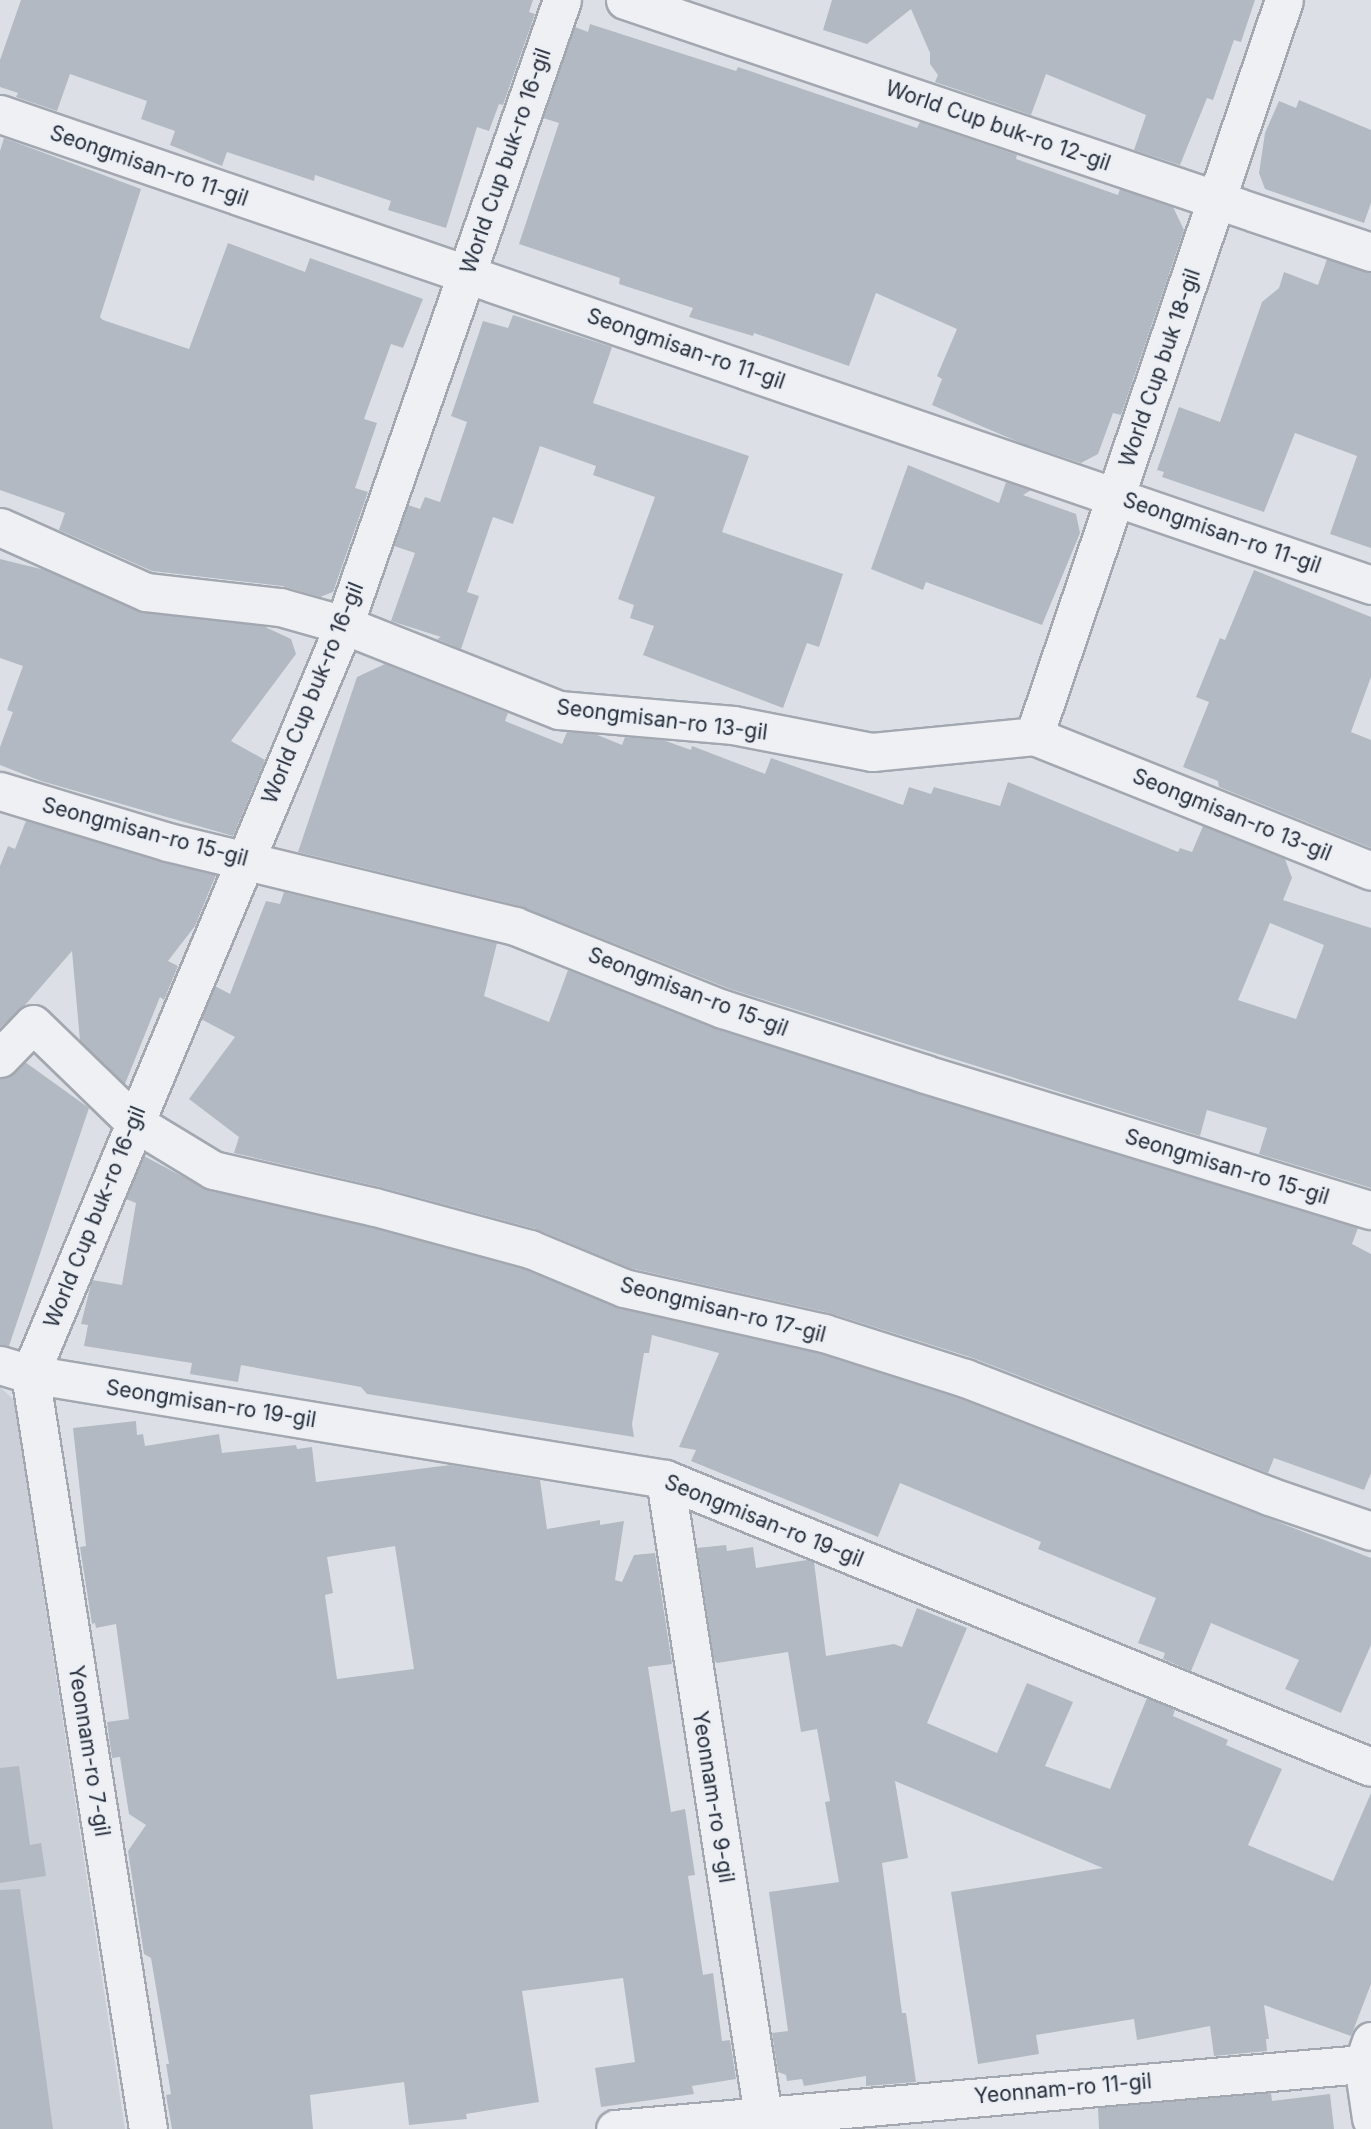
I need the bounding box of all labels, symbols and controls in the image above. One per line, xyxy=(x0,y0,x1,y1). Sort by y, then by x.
street label: World Cup buk-ro 16-gil xyxy=(456,45,556,277)
street label: World Cup buk-ro 12-gil xyxy=(882,76,1114,176)
street label: Seongmisan-ro 11-gil xyxy=(47,120,251,212)
street label: World Cup buk 18-gil xyxy=(1114,266,1206,470)
street label: Seongmisan-ro 11-gil xyxy=(584,303,788,395)
street label: Seongmisan-ro 11-gil xyxy=(1120,487,1324,579)
street label: World Cup buk-ro 16-gil xyxy=(257,579,369,807)
street label: Seongmisan-ro 13-gil xyxy=(555,695,769,745)
street label: Seongmisan-ro 13-gil xyxy=(1129,764,1335,866)
street label: Seongmisan-ro 15-gil xyxy=(39,792,251,872)
street label: Seongmisan-ro 15-gil xyxy=(584,942,792,1042)
street label: World Cup buk-ro 16-gil xyxy=(39,1103,151,1331)
street label: Seongmisan-ro 15-gil xyxy=(1122,1124,1332,1210)
street label: Seongmisan-ro 17-gil xyxy=(617,1272,829,1348)
street label: Seongmisan-ro 19-gil xyxy=(104,1375,318,1433)
street label: Seongmisan-ro 19-gil xyxy=(661,1470,867,1572)
street label: Yeonnam-ro 7-gil xyxy=(63,1664,115,1838)
street label: Yeonnam-ro 9-gil xyxy=(687,1709,739,1885)
street label: Yeonnam-ro 11-gil xyxy=(973,2069,1153,2109)

